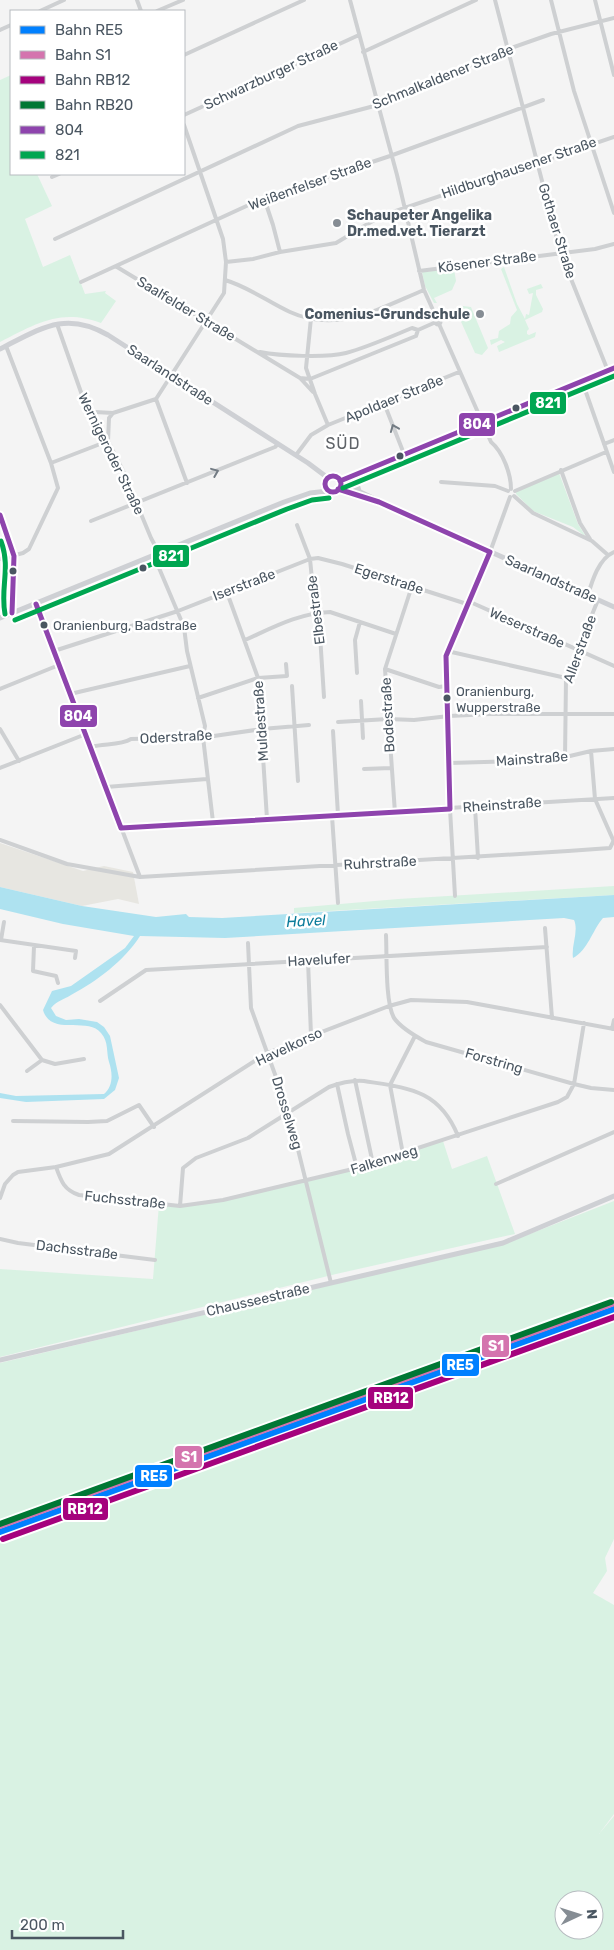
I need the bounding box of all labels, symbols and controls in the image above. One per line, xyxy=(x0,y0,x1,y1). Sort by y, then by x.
legend xyxy=(10,10,185,175)
text: Bahn RE5 xyxy=(55,21,123,39)
street label: Schwarzburger Straße xyxy=(201,36,341,114)
street label: Schmalkaldener Straße xyxy=(370,41,516,113)
text: Bahn S1 xyxy=(55,46,111,64)
text: Bahn RB12 xyxy=(55,71,130,89)
text: Bahn RB20 xyxy=(55,96,133,114)
text: 804 xyxy=(55,121,83,139)
street label: Hildburghausener Straße xyxy=(439,133,599,203)
text: 821 xyxy=(55,146,80,164)
street label: Weißenfelser Straße xyxy=(246,154,374,214)
street label: Gothaer Straße xyxy=(534,181,580,281)
place label: Schaupeter Angelika Dr.med.vet. Tierarzt xyxy=(347,207,492,240)
marker: Schaupeter Angelika Dr.med.vet. Tierarzt xyxy=(331,217,343,229)
street label: Kösener Straße xyxy=(437,248,537,276)
street label: Saalfelder Straße xyxy=(134,273,238,345)
place label: Comenius-Grundschule xyxy=(305,306,470,323)
marker: Comenius-Grundschule xyxy=(474,308,486,320)
street label: Saarlandstraße xyxy=(124,341,216,409)
street label: Apoldaer Straße xyxy=(342,371,446,426)
street label: Wernigeroder Straße xyxy=(74,390,148,518)
line badge: 821 xyxy=(529,391,567,415)
text: 821 xyxy=(535,395,561,412)
unlabelled marker xyxy=(511,403,521,413)
line badge: 804 xyxy=(458,412,496,437)
text: 804 xyxy=(463,416,492,433)
one-way arrow xyxy=(390,424,400,433)
district label: SÜD xyxy=(325,434,361,453)
unlabelled marker xyxy=(395,451,405,461)
one-way arrow xyxy=(210,467,219,478)
line badge: 821 xyxy=(152,544,190,568)
text: 821 xyxy=(158,548,184,565)
street label: Saarlandstraße xyxy=(502,551,600,607)
street label: Egerstraße xyxy=(352,560,426,598)
unlabelled marker xyxy=(138,563,148,573)
street label: Iserstraße xyxy=(210,565,278,605)
unlabelled marker xyxy=(8,566,18,576)
street label: Elbestraße xyxy=(303,574,329,646)
street label: Weserstraße xyxy=(487,604,567,652)
street label: Allerstraße xyxy=(560,613,600,685)
place label: Oranienburg, Badstraße xyxy=(53,618,197,634)
marker: Oranienburg, Badstraße xyxy=(39,620,49,630)
street label: Bodestraße xyxy=(378,677,398,753)
street label: Muldestraße xyxy=(250,680,272,762)
place label: Oranienburg, Wupperstraße xyxy=(456,684,540,715)
marker: Oranienburg, Wupperstraße xyxy=(442,693,452,703)
line badge: 804 xyxy=(59,704,98,728)
text: 804 xyxy=(64,708,93,725)
street label: Oderstraße xyxy=(139,727,213,747)
street label: Mainstraße xyxy=(495,748,569,770)
street label: Rheinstraße xyxy=(462,794,542,816)
street label: Ruhrstraße xyxy=(343,853,417,873)
water label: Havel xyxy=(286,911,327,931)
street label: Havelufer xyxy=(287,950,352,970)
street label: Havelkorso xyxy=(253,1024,325,1070)
street label: Forstring xyxy=(463,1045,525,1077)
street label: Drosselweg xyxy=(268,1074,306,1152)
street label: Falkenweg xyxy=(348,1142,420,1178)
street label: Fuchsstraße xyxy=(84,1187,167,1213)
street label: Dachsstraße xyxy=(35,1237,119,1263)
street label: Chausseestraße xyxy=(205,1280,312,1320)
line badge: S1 xyxy=(481,1334,510,1358)
text: S1 xyxy=(488,1338,504,1355)
line badge: RE5 xyxy=(441,1353,480,1377)
text: RE5 xyxy=(446,1357,474,1374)
line badge: RB12 xyxy=(367,1386,414,1410)
text: RB12 xyxy=(373,1390,409,1407)
line badge: S1 xyxy=(174,1445,203,1469)
text: S1 xyxy=(181,1449,197,1466)
line badge: RE5 xyxy=(134,1464,173,1488)
text: RE5 xyxy=(140,1468,168,1485)
line badge: RB12 xyxy=(62,1497,109,1521)
text: RB12 xyxy=(67,1501,103,1518)
north arrow xyxy=(554,1890,604,1940)
scale bar xyxy=(12,1908,124,1940)
text: N xyxy=(583,1909,600,1920)
text: 200 m xyxy=(20,1916,65,1934)

